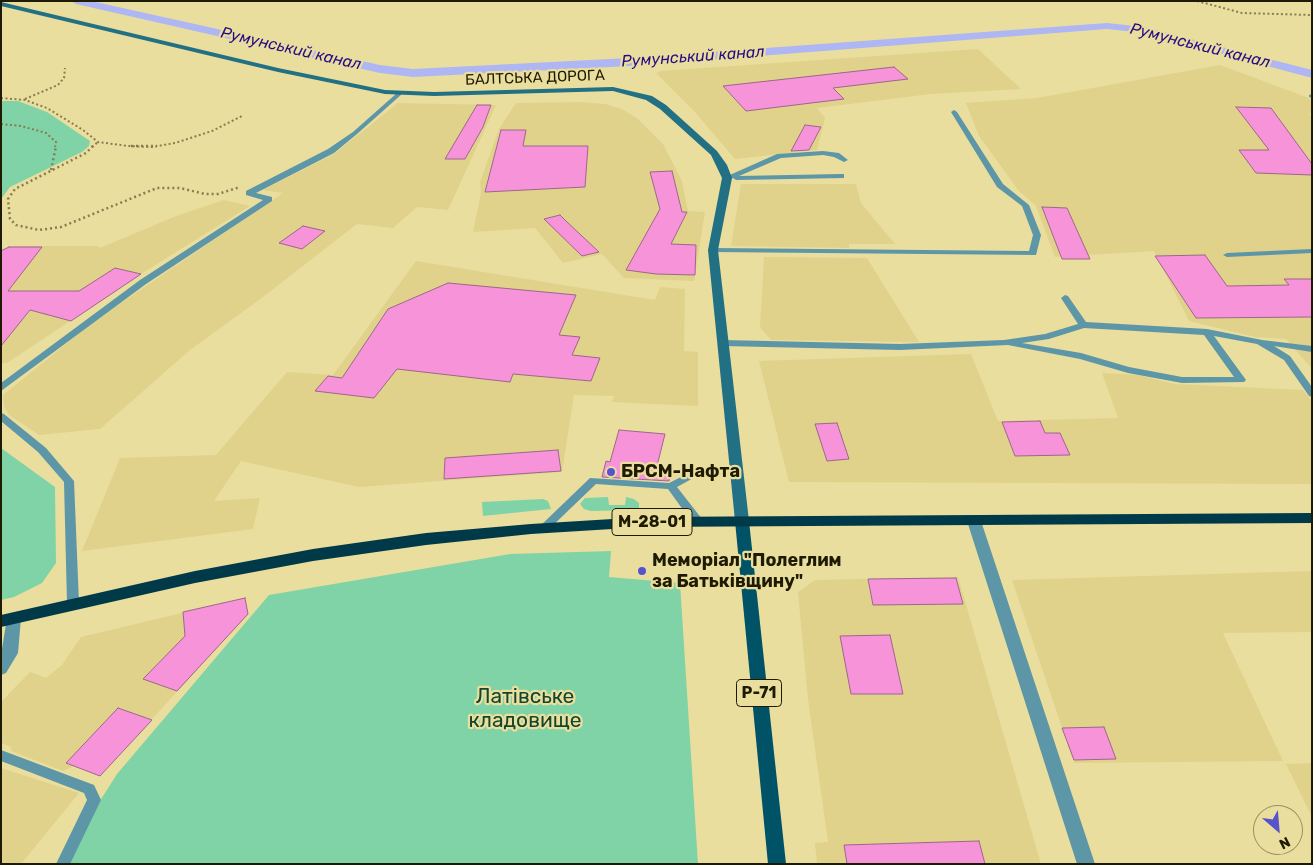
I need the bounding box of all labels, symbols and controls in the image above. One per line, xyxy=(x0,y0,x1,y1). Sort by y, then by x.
water label: Румунський канал xyxy=(1128,19,1272,73)
water label: Румунський канал xyxy=(219,24,363,74)
water label: Румунський канал xyxy=(621,42,765,72)
street label: БАЛТСЬКА ДОРОГА xyxy=(465,67,605,89)
place label: БРСМ-Нафта xyxy=(621,461,740,483)
marker: БРСМ-Нафта xyxy=(605,466,617,478)
road number: М-28-01 xyxy=(612,508,692,536)
place label: Меморіал "Полеглим за Батьківщину" xyxy=(652,550,842,592)
marker: Меморіал "Полеглим за Батьківщину" xyxy=(636,565,648,577)
road number: Р-71 xyxy=(736,680,782,706)
park label: Латівське кладовище xyxy=(468,684,582,734)
north arrow xyxy=(1253,805,1303,855)
text: N xyxy=(1276,833,1293,853)

